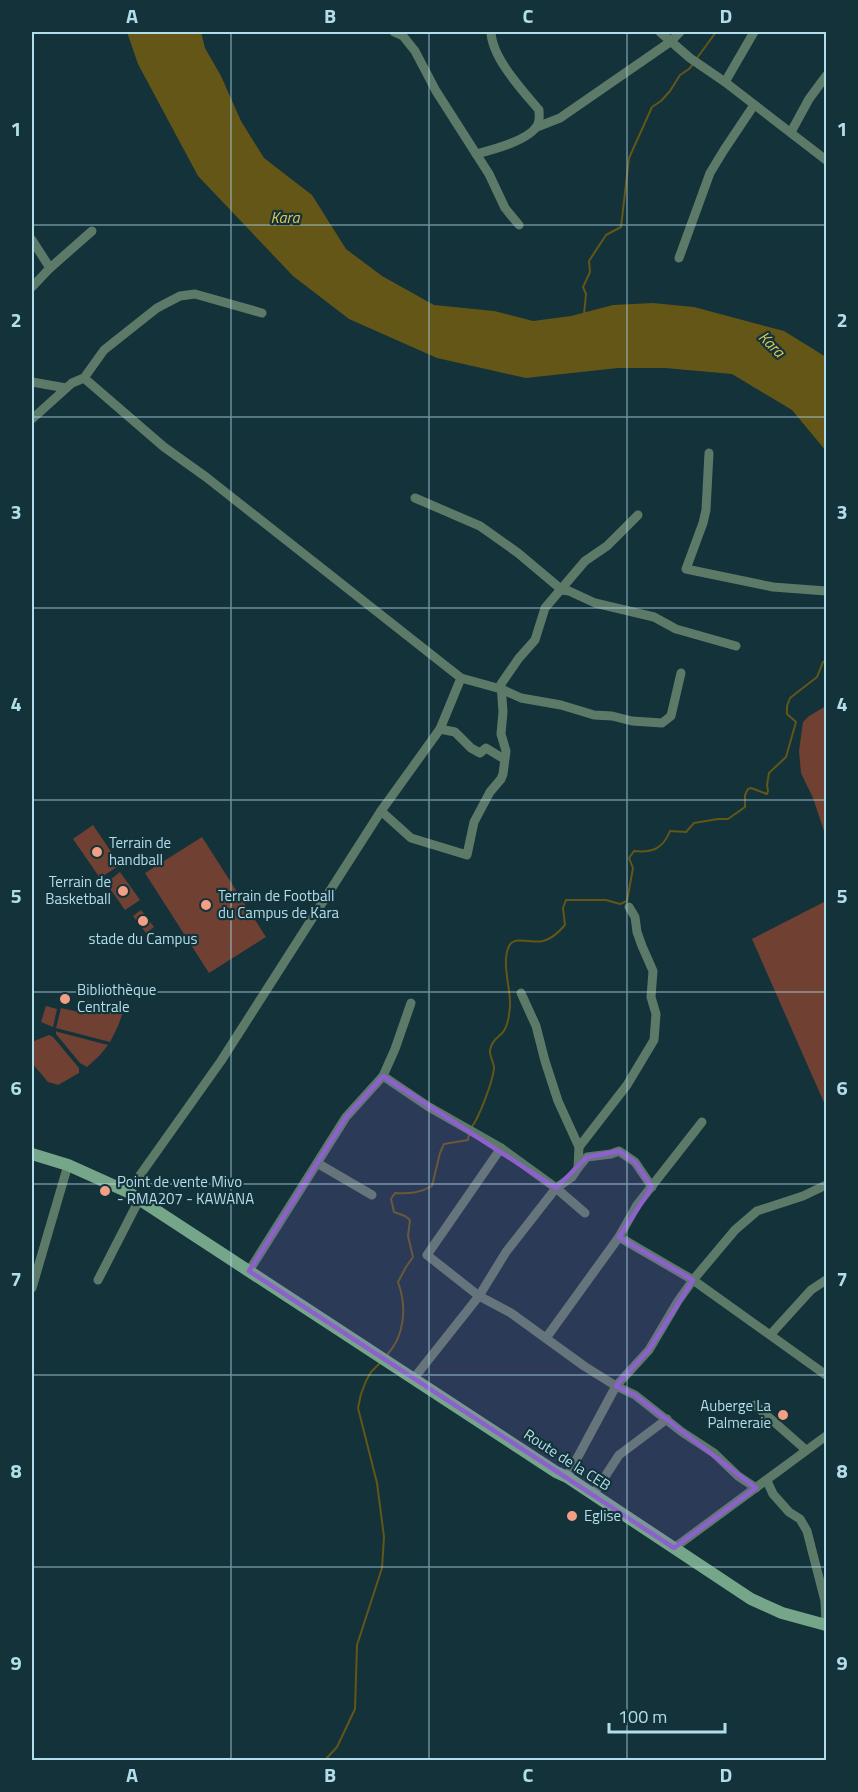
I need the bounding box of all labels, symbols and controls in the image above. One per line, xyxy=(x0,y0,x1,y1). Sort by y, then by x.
text: A xyxy=(126,0,138,31)
text: B xyxy=(324,0,336,31)
text: C xyxy=(523,0,534,31)
text: D xyxy=(720,0,732,31)
text: 1 xyxy=(10,113,22,144)
text: 1 xyxy=(836,113,848,144)
water label: Kara xyxy=(271,205,300,229)
text: 2 xyxy=(10,304,22,335)
text: 2 xyxy=(836,304,848,335)
water label: Kara xyxy=(753,325,791,363)
text: 3 xyxy=(10,496,22,527)
text: 3 xyxy=(836,496,848,527)
text: 4 xyxy=(10,688,22,719)
text: 4 xyxy=(836,688,848,719)
place label: Terrain de handball xyxy=(109,831,171,871)
marker: Terrain de handball xyxy=(90,845,104,859)
place label: Terrain de Basketball xyxy=(45,870,111,910)
text: 5 xyxy=(10,880,22,911)
text: 5 xyxy=(836,880,848,911)
marker: Terrain de Basketball xyxy=(116,884,130,898)
place label: Terrain de Football du Campus de Kara xyxy=(218,884,340,924)
marker: Terrain de Football du Campus de Kara xyxy=(199,898,213,912)
marker: stade du Campus xyxy=(136,914,150,928)
place label: stade du Campus xyxy=(89,927,197,950)
place label: Bibliothèque Centrale xyxy=(77,978,156,1018)
marker: Bibliothèque Centrale xyxy=(58,992,72,1006)
text: 6 xyxy=(10,1072,22,1103)
text: 6 xyxy=(836,1072,848,1103)
place label: Point de vente Mivo - RMA207 - KAWANA xyxy=(117,1170,254,1210)
marker: Point de vente Mivo - RMA207 - KAWANA xyxy=(98,1184,112,1198)
text: 7 xyxy=(10,1263,22,1294)
text: 7 xyxy=(836,1263,848,1294)
place label: Auberge La Palmeraie xyxy=(700,1394,771,1434)
marker: Auberge La Palmeraie xyxy=(776,1408,790,1422)
street label: Route de la CEB xyxy=(519,1423,615,1496)
text: 8 xyxy=(10,1455,22,1486)
text: 8 xyxy=(836,1455,848,1486)
place label: Eglise xyxy=(584,1504,621,1527)
marker: Eglise xyxy=(565,1509,579,1523)
text: 9 xyxy=(10,1647,22,1678)
text: 9 xyxy=(836,1647,848,1678)
scale bar xyxy=(609,1696,724,1734)
text: 100 m xyxy=(618,1703,667,1730)
text: A xyxy=(126,1759,138,1790)
text: B xyxy=(324,1759,336,1790)
text: C xyxy=(523,1759,534,1790)
text: D xyxy=(720,1759,732,1790)

